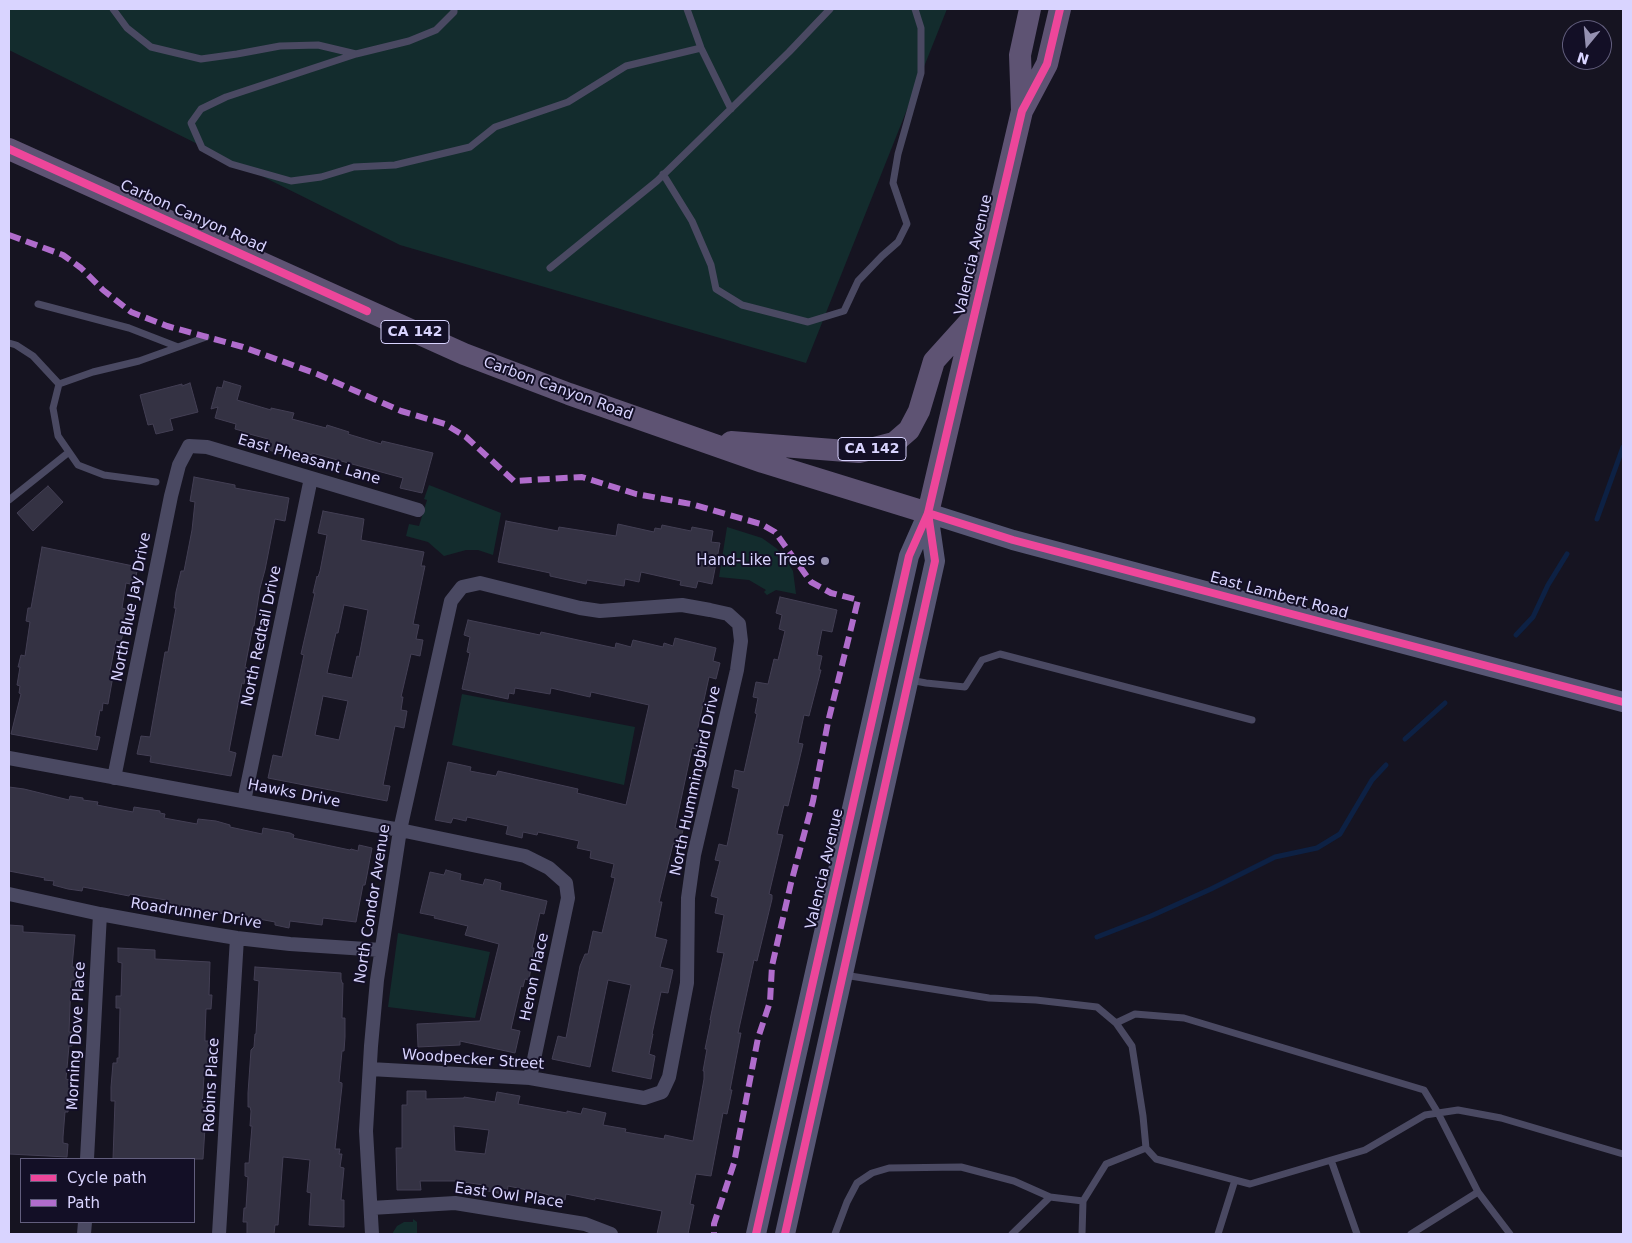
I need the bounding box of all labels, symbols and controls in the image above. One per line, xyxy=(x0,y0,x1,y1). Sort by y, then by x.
north arrow xyxy=(1562,20,1612,70)
text: N xyxy=(1575,49,1591,68)
street label: Carbon Canyon Road xyxy=(117,177,269,257)
street label: Valencia Avenue xyxy=(951,193,997,317)
road number: CA 142 xyxy=(381,321,449,344)
street label: Carbon Canyon Road xyxy=(481,354,635,424)
street label: East Pheasant Lane xyxy=(236,431,382,489)
road number: CA 142 xyxy=(838,438,906,460)
street label: North Blue Jay Drive xyxy=(109,531,155,683)
place label: Hand-Like Trees xyxy=(696,552,815,570)
marker: Hand-Like Trees xyxy=(819,555,831,567)
street label: North Redtail Drive xyxy=(238,564,286,708)
street label: East Lambert Road xyxy=(1208,569,1350,623)
street label: North Hummingbird Drive xyxy=(667,684,725,878)
street label: Hawks Drive xyxy=(246,776,342,812)
street label: Valencia Avenue xyxy=(802,807,848,931)
street label: North Condor Avenue xyxy=(351,823,395,985)
street label: Roadrunner Drive xyxy=(129,895,263,933)
street label: Heron Place xyxy=(517,931,553,1023)
street label: Morning Dove Place xyxy=(64,961,90,1111)
street label: Robins Place xyxy=(201,1037,223,1133)
street label: Woodpecker Street xyxy=(401,1046,545,1074)
legend xyxy=(20,1158,195,1223)
text: Cycle path xyxy=(67,1169,147,1187)
street label: East Owl Place xyxy=(453,1179,565,1213)
text: Path xyxy=(67,1194,100,1212)

